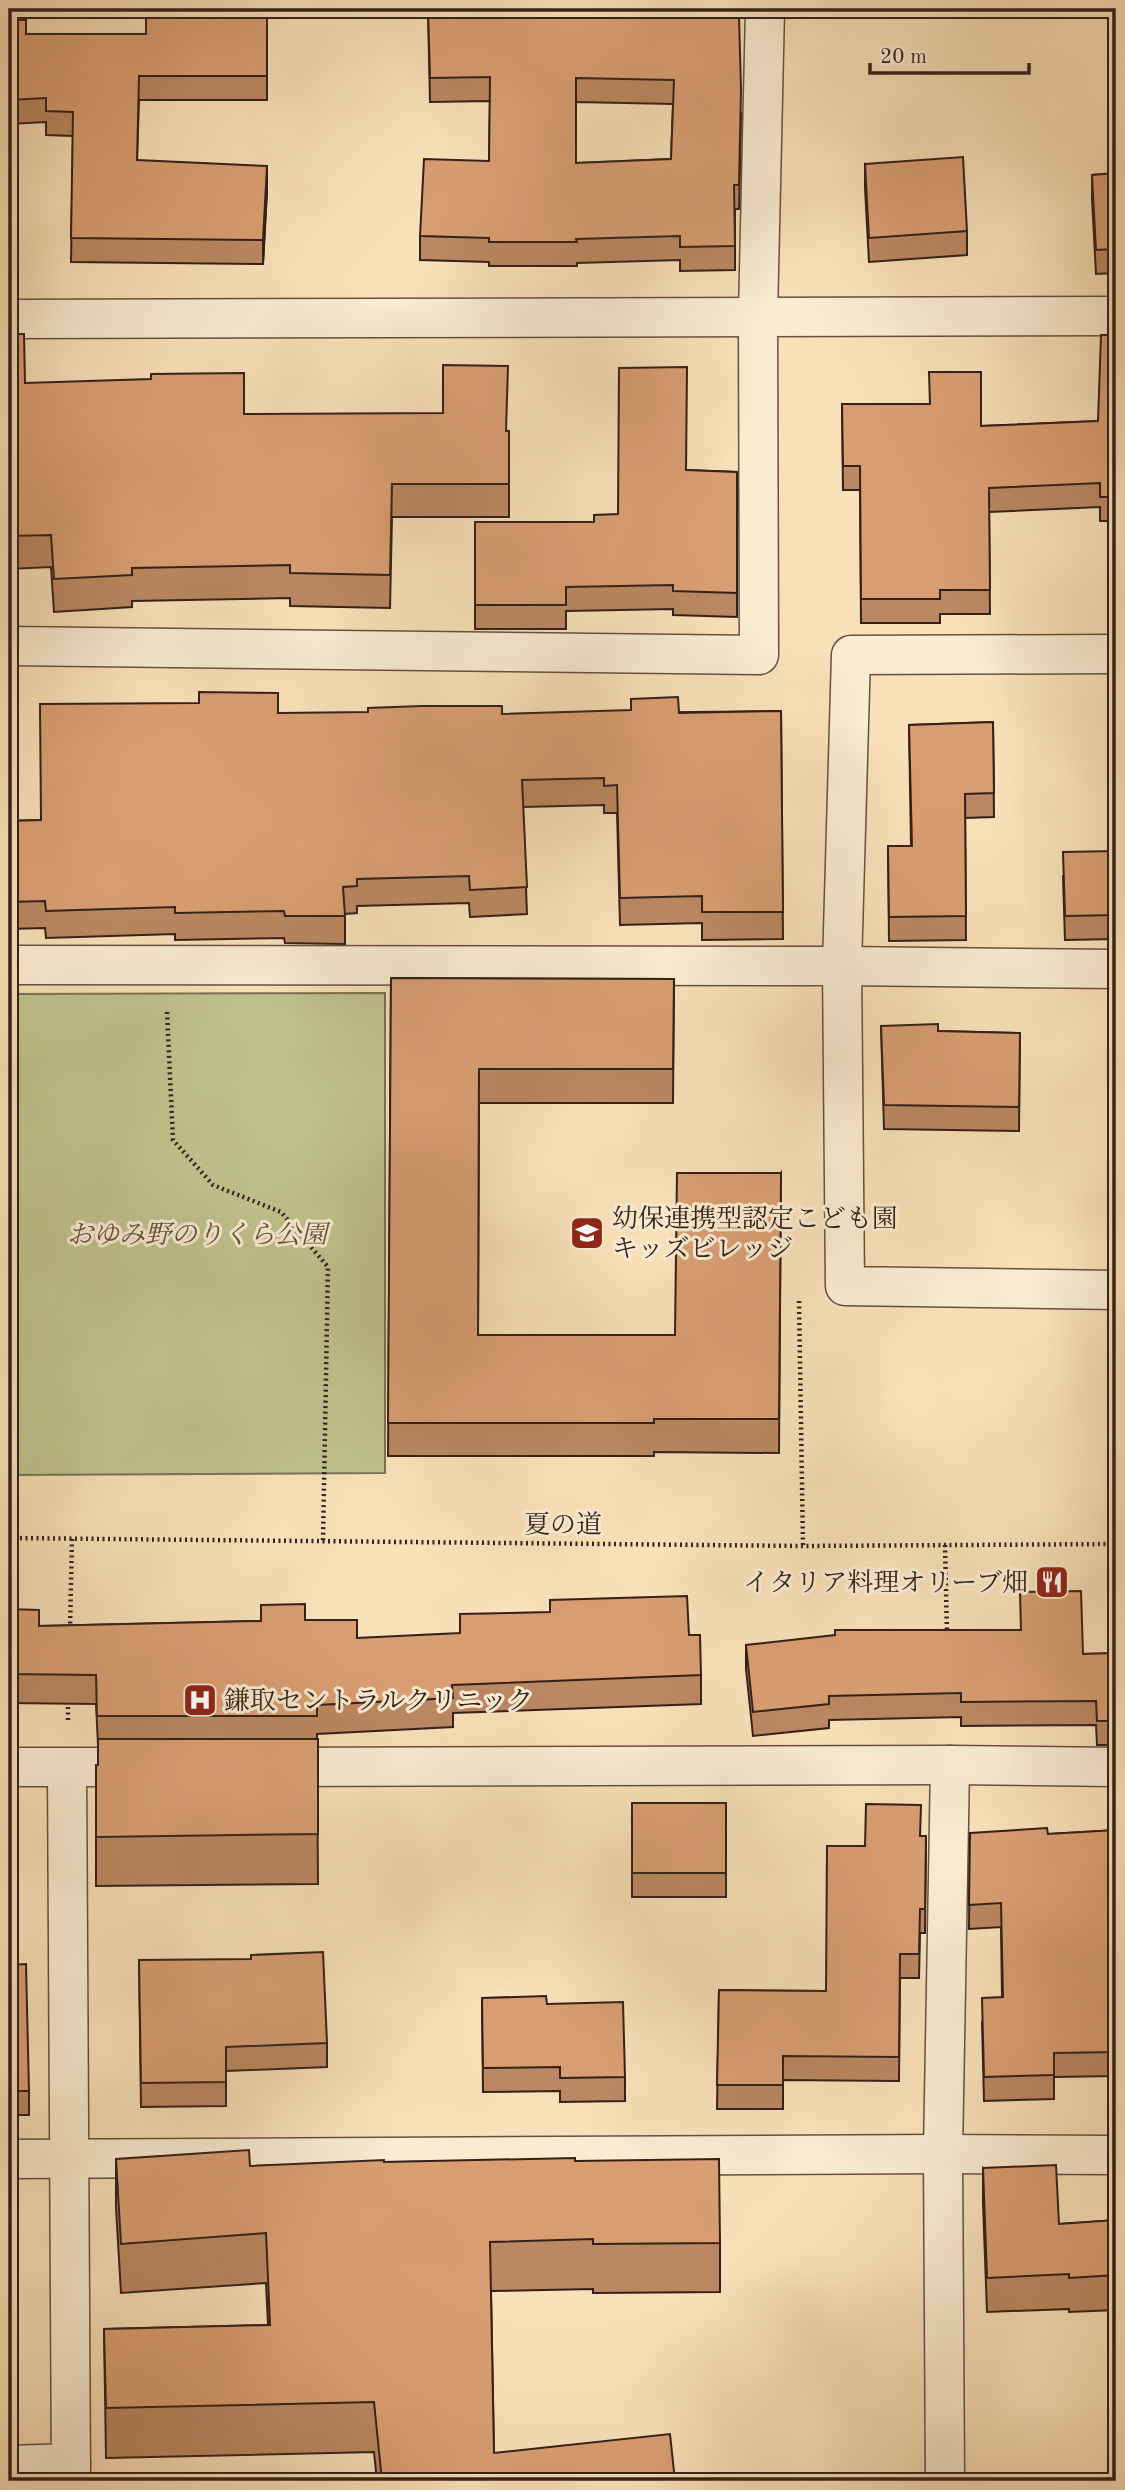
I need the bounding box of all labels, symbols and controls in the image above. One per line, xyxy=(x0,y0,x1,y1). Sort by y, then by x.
scale bar xyxy=(870,32,1029,76)
text: 20 m xyxy=(880,47,927,68)
place label: 幼保連携型認定こども園 キッズビレッジ xyxy=(612,1205,898,1263)
school or university icon: 幼保連携型認定こども園 キッズビレッジ xyxy=(568,1214,606,1252)
park label: おゆみ野のりくら公園 xyxy=(67,1221,331,1249)
street label: 夏の道 xyxy=(524,1511,602,1539)
restaurant icon: イタリア料理オリーブ畑 xyxy=(1033,1563,1071,1601)
place label: イタリア料理オリーブ畑 xyxy=(743,1569,1028,1597)
hospital icon: 鎌取セントラルクリニック xyxy=(181,1681,219,1719)
place label: 鎌取セントラルクリニック xyxy=(224,1686,533,1715)

